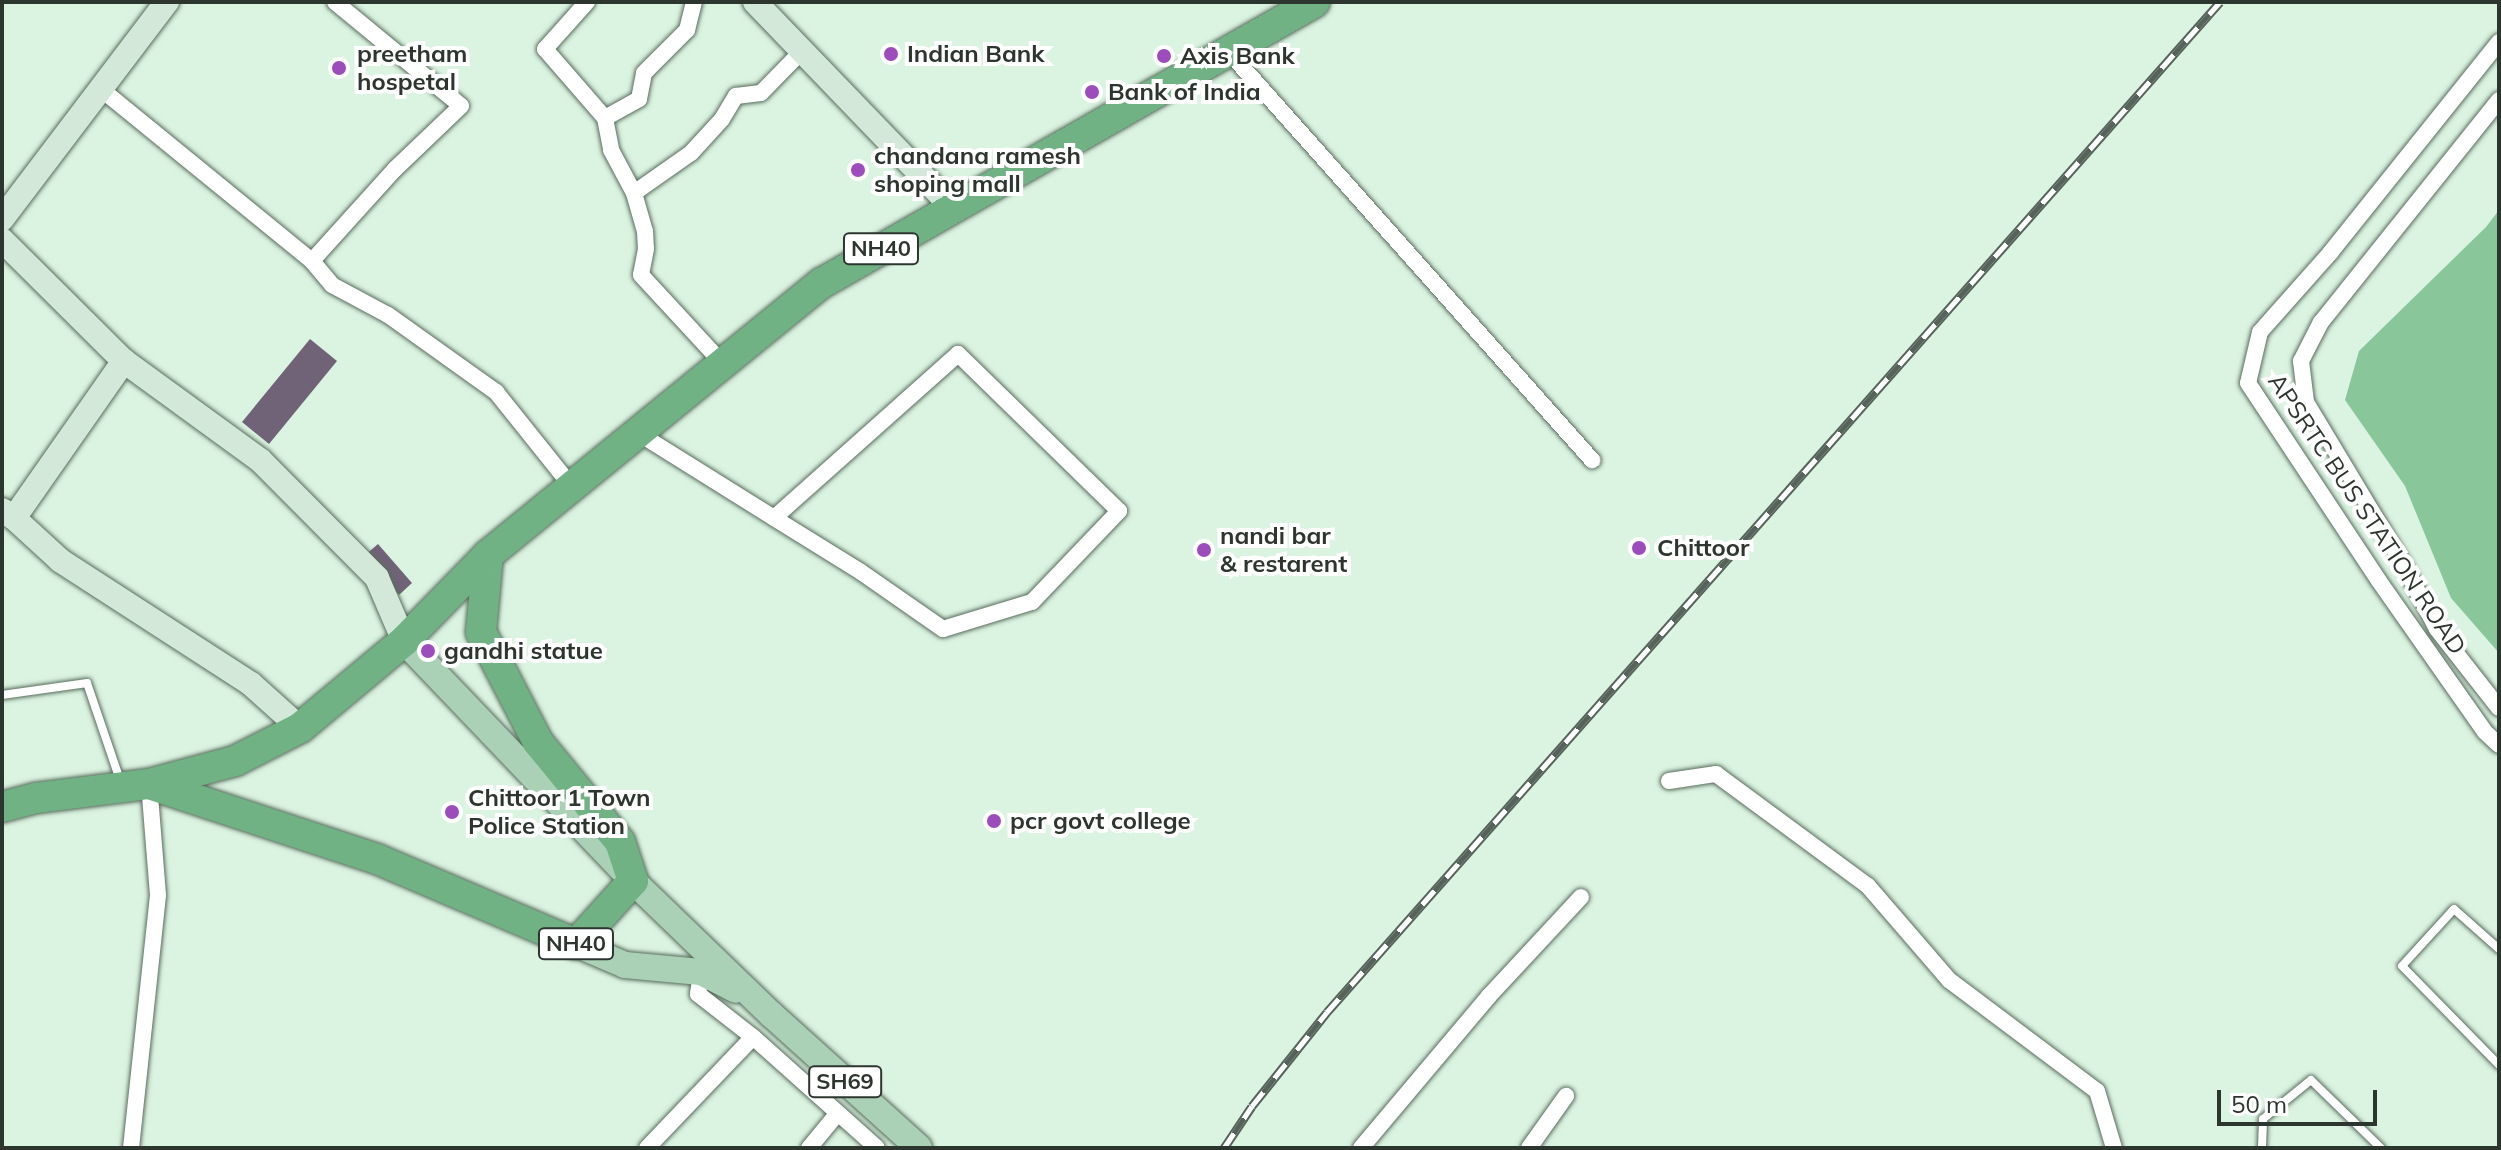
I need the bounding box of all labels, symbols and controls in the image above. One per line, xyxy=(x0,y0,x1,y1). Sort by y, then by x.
place label: preetham hospetal xyxy=(357,40,467,96)
place label: Indian Bank xyxy=(907,40,1045,68)
place label: Axis Bank xyxy=(1180,42,1295,70)
marker: Indian Bank xyxy=(882,45,900,63)
marker: Axis Bank xyxy=(1155,47,1173,65)
marker: preetham hospetal xyxy=(328,57,350,79)
place label: Bank of India xyxy=(1108,78,1261,106)
marker: Bank of India xyxy=(1083,83,1101,101)
place label: chandana ramesh shoping mall xyxy=(874,142,1081,198)
marker: chandana ramesh shoping mall xyxy=(849,161,867,179)
road number: NH40 xyxy=(841,231,921,267)
street label: APSRTC BUS STATION ROAD xyxy=(2262,368,2472,660)
place label: nandi bar & restarent xyxy=(1220,522,1347,578)
place label: Chittoor xyxy=(1657,534,1749,562)
marker: Chittoor xyxy=(1628,537,1650,559)
marker: nandi bar & restarent xyxy=(1195,541,1213,559)
place label: gandhi statue xyxy=(444,637,603,665)
marker: gandhi statue xyxy=(419,642,437,660)
place label: Chittoor 1 Town Police Station xyxy=(468,784,651,840)
marker: Chittoor 1 Town Police Station xyxy=(443,803,461,821)
place label: pcr govt college xyxy=(1010,807,1191,835)
marker: pcr govt college xyxy=(985,812,1003,830)
road number: NH40 xyxy=(536,926,616,962)
road number: SH69 xyxy=(807,1064,883,1100)
scale bar xyxy=(2221,1074,2381,1124)
text: 50 m xyxy=(2231,1089,2287,1119)

